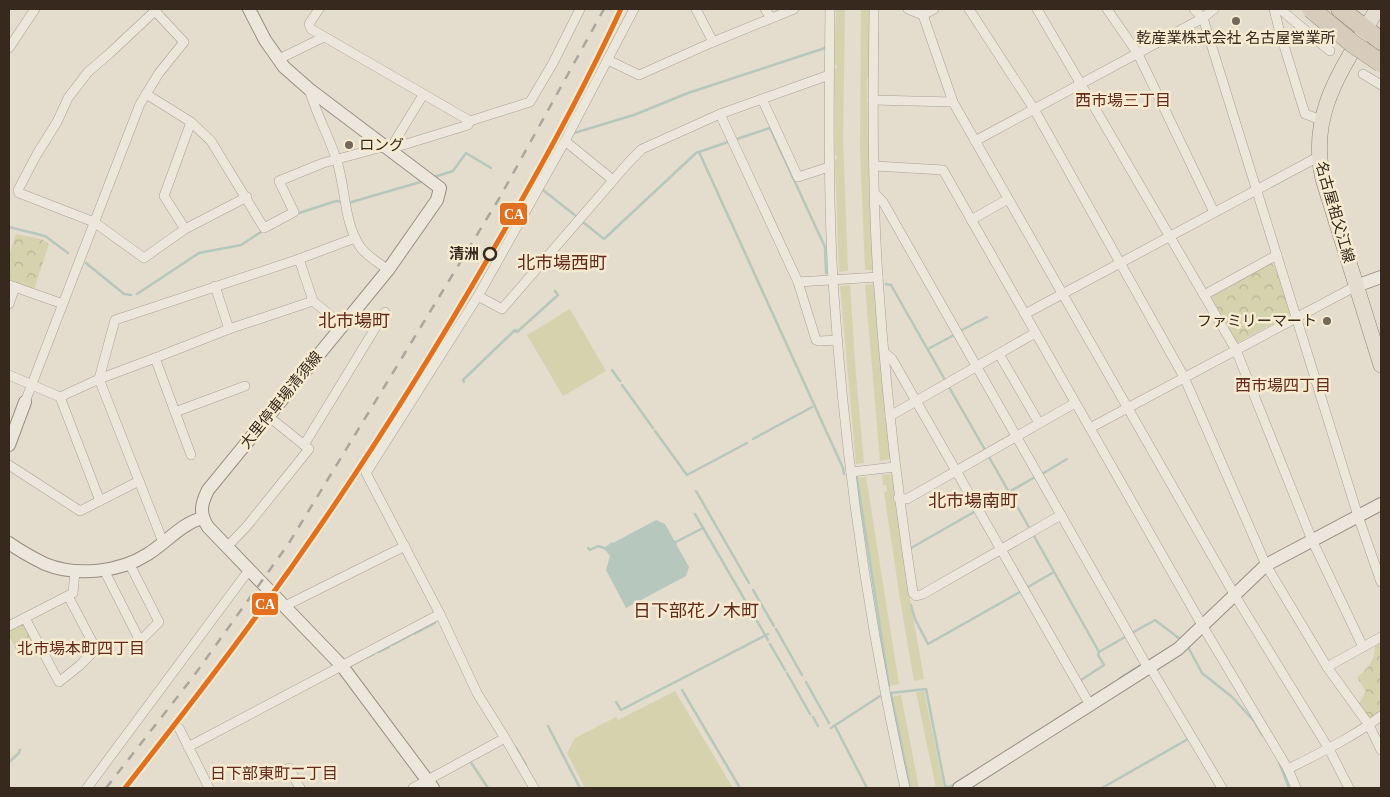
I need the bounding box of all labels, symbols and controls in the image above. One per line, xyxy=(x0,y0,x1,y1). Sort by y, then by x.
marker: 乾産業株式会社 名古屋営業所 xyxy=(1230,15,1242,27)
place label: 乾産業株式会社 名古屋営業所 xyxy=(1137,30,1335,46)
district label: 西市場三丁目 xyxy=(1075,92,1171,109)
place label: ロング xyxy=(359,137,404,153)
marker: ロング xyxy=(343,139,355,151)
street label: 名古屋祖父江線 xyxy=(1313,159,1357,265)
line badge: CA xyxy=(499,202,528,226)
text: CA xyxy=(504,207,525,222)
place label: 清洲 xyxy=(449,246,479,262)
marker: 清洲 xyxy=(483,247,497,261)
district label: 北市場西町 xyxy=(517,253,607,273)
district label: 北市場町 xyxy=(318,311,390,331)
place label: ファミリーマート xyxy=(1197,313,1317,329)
marker: ファミリーマート xyxy=(1321,315,1333,327)
street label: 大里停車場清須線 xyxy=(237,348,325,452)
district label: 西市場四丁目 xyxy=(1235,377,1331,394)
district label: 北市場南町 xyxy=(928,491,1018,511)
line badge: CA xyxy=(251,592,279,616)
text: CA xyxy=(255,597,276,612)
district label: 日下部花ノ木町 xyxy=(633,601,759,621)
district label: 北市場本町四丁目 xyxy=(17,640,145,657)
district label: 日下部東町二丁目 xyxy=(210,765,338,782)

